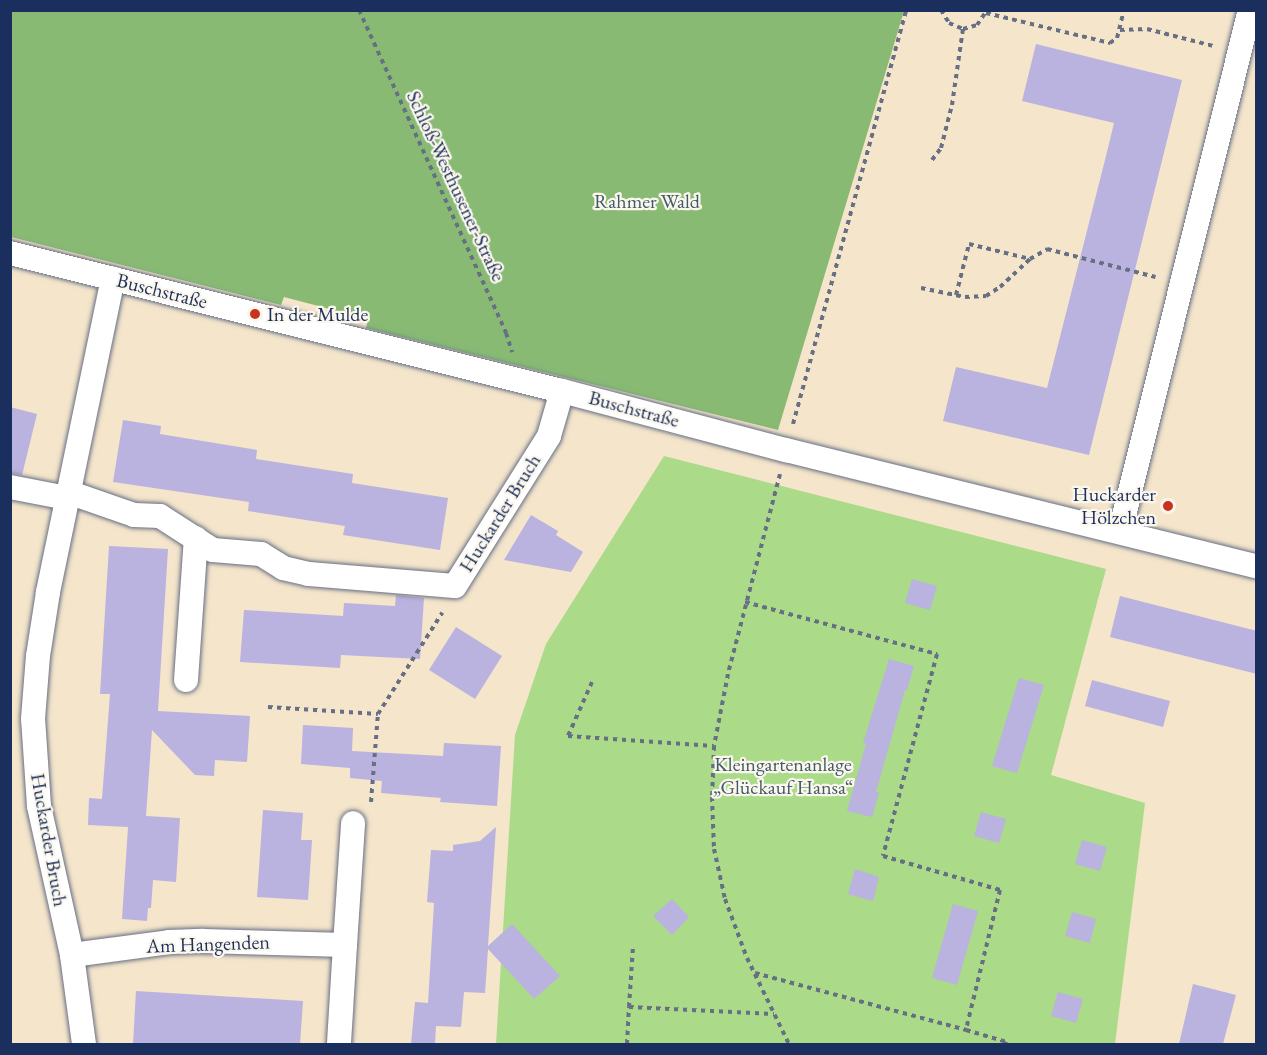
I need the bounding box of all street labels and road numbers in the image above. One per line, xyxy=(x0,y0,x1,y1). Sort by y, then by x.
street label: Schloß-Westhusener-Straße xyxy=(401,87,511,285)
street label: Buschstraße xyxy=(114,268,210,314)
street label: Buschstraße xyxy=(586,385,682,433)
street label: Huckarder Bruch xyxy=(454,449,546,577)
street label: Huckarder Bruch xyxy=(25,771,73,909)
street label: Am Hangenden xyxy=(146,930,270,958)

